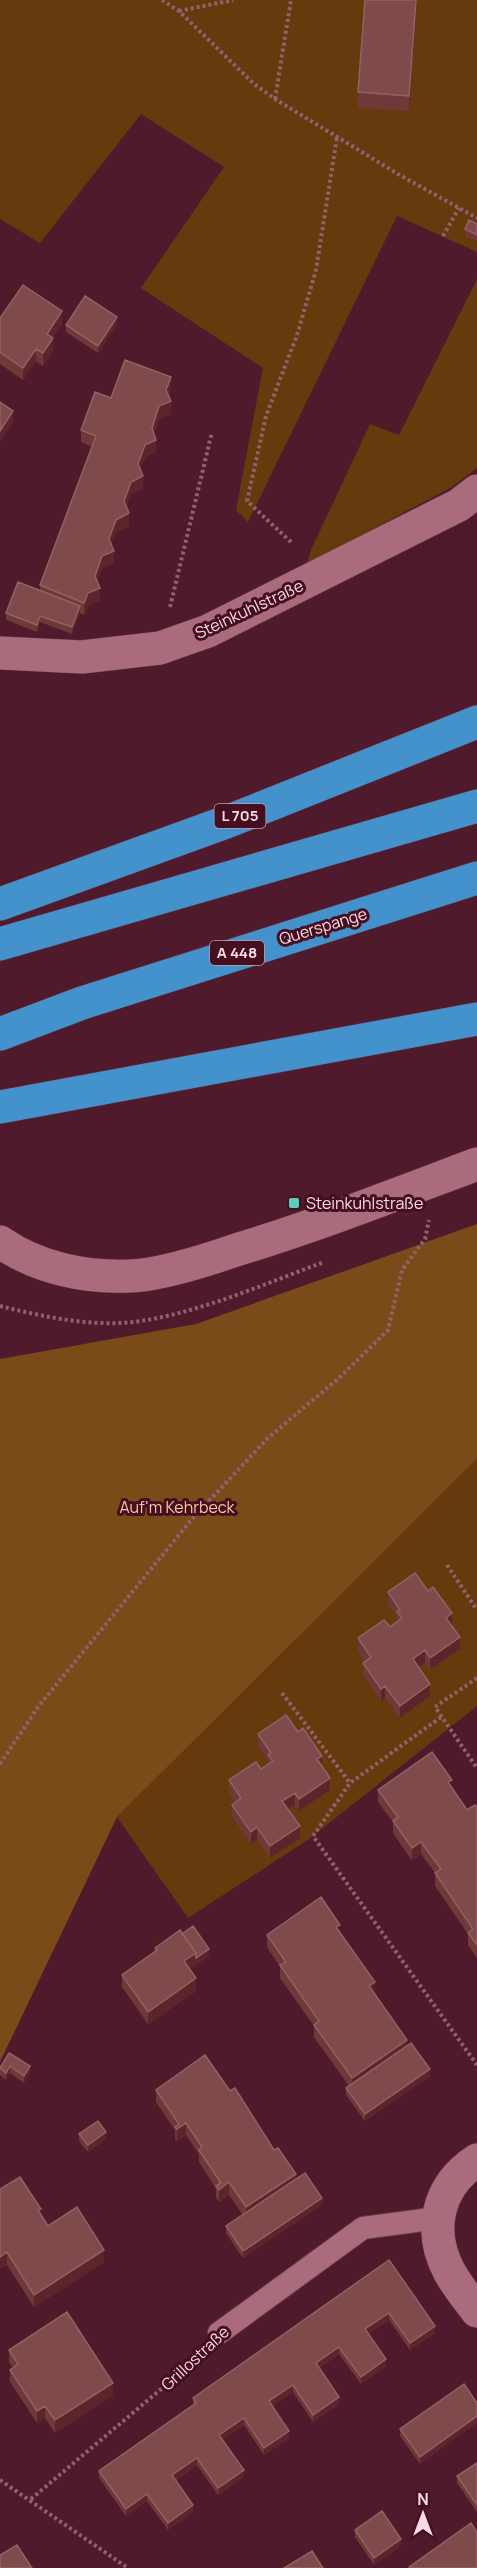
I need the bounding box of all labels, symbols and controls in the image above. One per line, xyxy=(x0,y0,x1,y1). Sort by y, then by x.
street label: Steinkuhlstraße xyxy=(191,574,307,644)
road number: L 705 xyxy=(214,804,266,828)
street label: Querspange xyxy=(276,902,370,950)
road number: A 448 xyxy=(210,941,264,965)
place label: Steinkuhlstraße xyxy=(306,1192,423,1214)
marker: Steinkuhlstraße xyxy=(287,1196,301,1210)
park label: Auf'm Kehrbeck xyxy=(119,1496,236,1518)
street label: Grillostraße xyxy=(156,2321,234,2395)
north arrow xyxy=(393,2484,453,2544)
text: N xyxy=(417,2488,429,2510)

